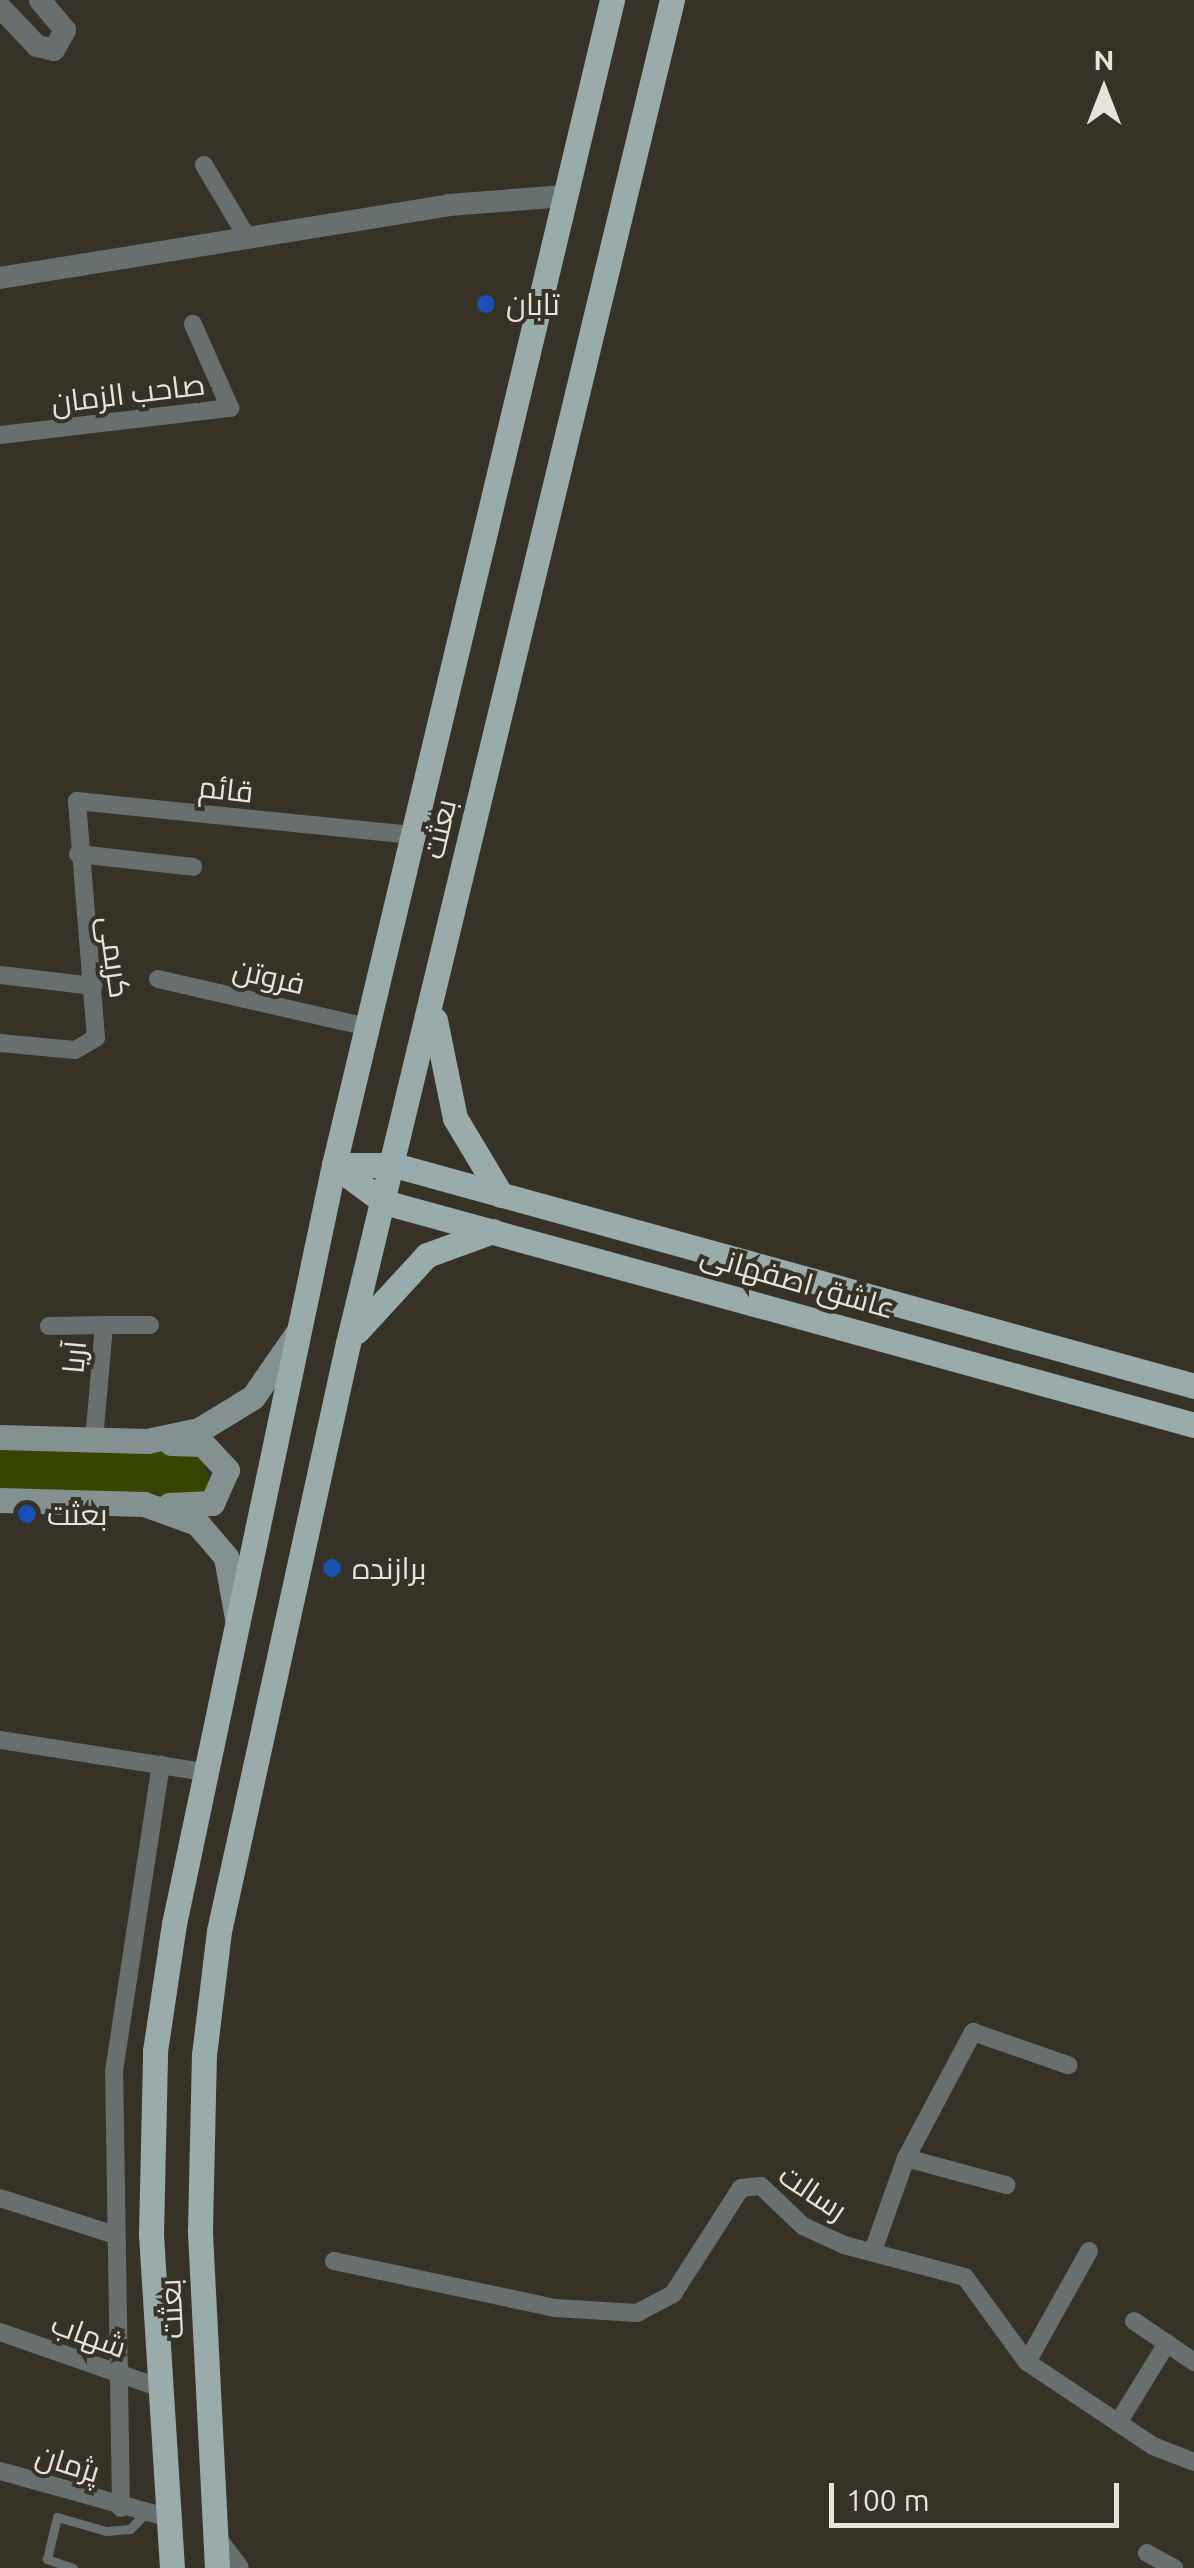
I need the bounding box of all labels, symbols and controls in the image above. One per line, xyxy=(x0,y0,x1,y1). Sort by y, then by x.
north arrow xyxy=(1054,40,1154,140)
text: N xyxy=(1094,44,1114,75)
place label: تابان xyxy=(506,286,560,322)
marker: تابان xyxy=(475,293,497,315)
street label: صاحب الزمان xyxy=(49,366,207,420)
street label: قائم xyxy=(197,768,255,810)
street label: بعثت xyxy=(415,796,463,862)
street label: کریمی xyxy=(91,914,139,1000)
street label: فروتن xyxy=(230,950,308,1002)
street label: عاشق اصفهانی xyxy=(697,1236,899,1326)
street label: آریا xyxy=(55,1339,93,1375)
place label: بعثت xyxy=(47,1496,107,1532)
marker: بعثت xyxy=(16,1503,38,1525)
place label: برازنده xyxy=(352,1550,427,1586)
marker: برازنده xyxy=(321,1557,343,1579)
street label: رسالت xyxy=(772,2156,854,2228)
street label: بعثت xyxy=(151,2278,191,2340)
street label: شهاب xyxy=(47,2305,131,2365)
street label: پژمان xyxy=(32,2436,104,2490)
scale bar xyxy=(834,2463,1124,2525)
text: 100 m xyxy=(846,2483,930,2517)

